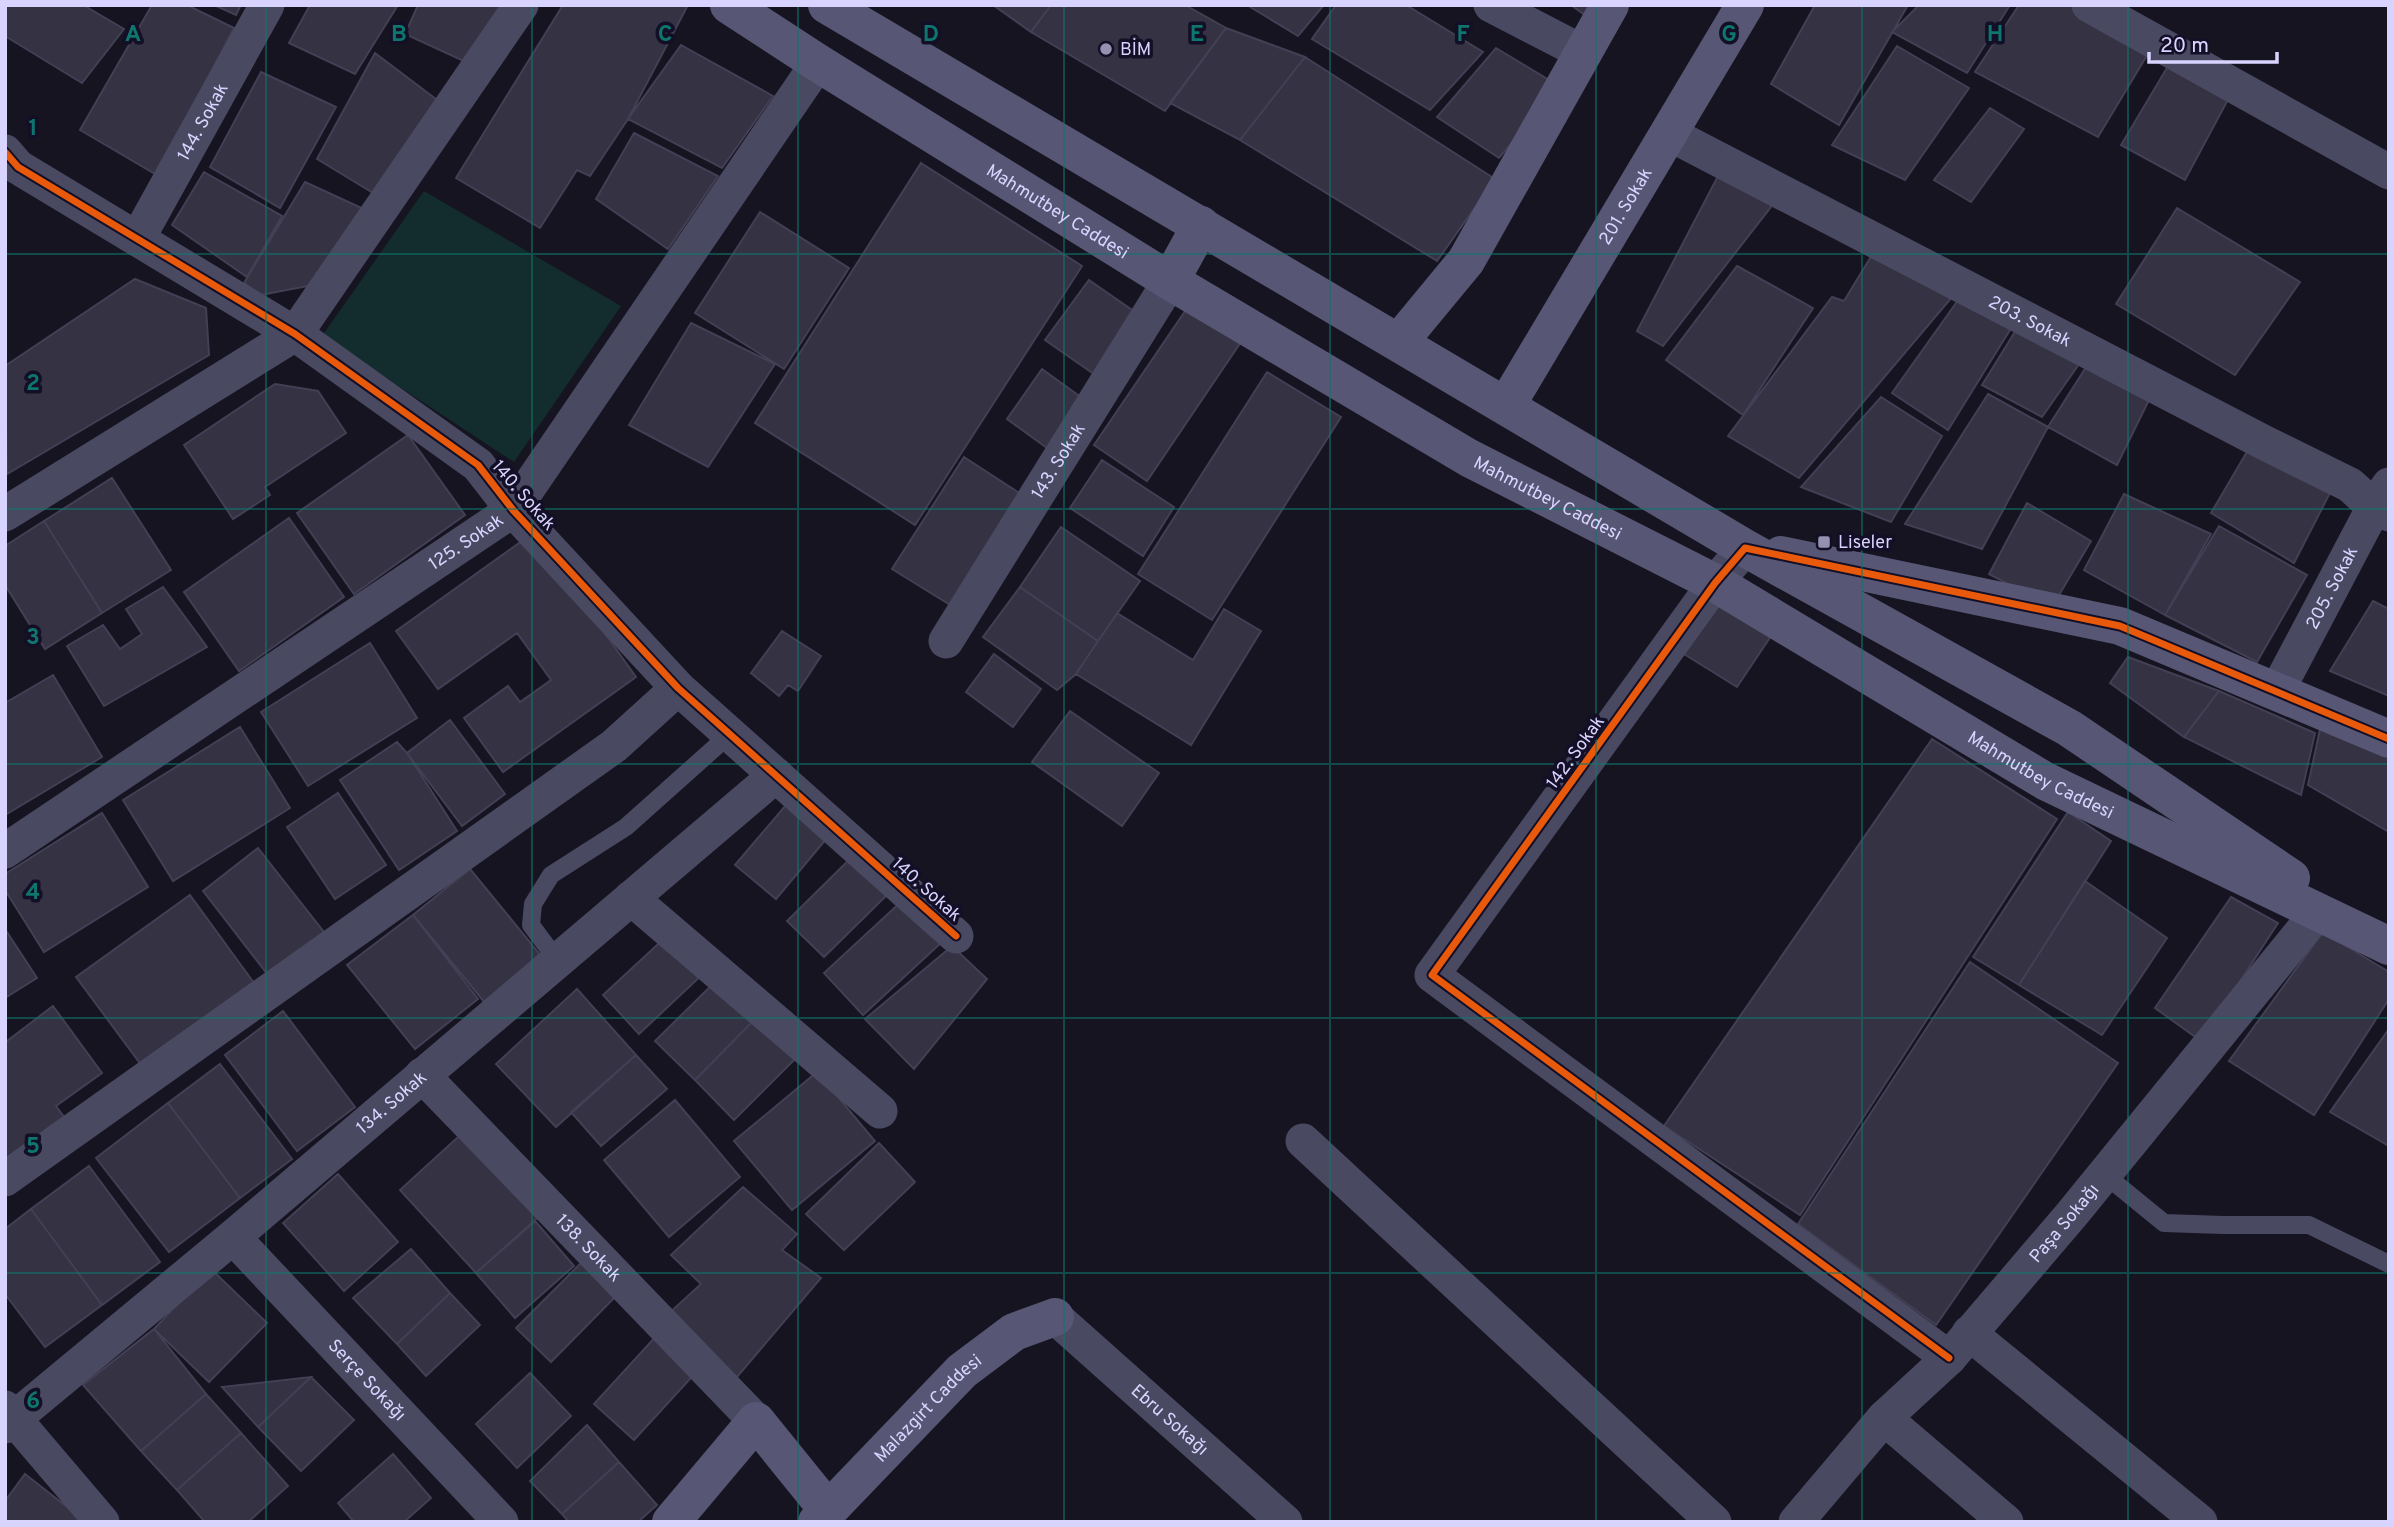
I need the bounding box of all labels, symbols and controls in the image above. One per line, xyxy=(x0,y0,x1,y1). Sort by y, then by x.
text: A xyxy=(125,21,141,50)
text: B xyxy=(391,21,407,50)
text: C xyxy=(658,21,672,50)
text: D xyxy=(923,21,939,50)
text: E xyxy=(1190,21,1204,50)
text: F xyxy=(1456,21,1470,50)
text: G xyxy=(1721,21,1737,50)
text: H xyxy=(1987,21,2003,50)
scale bar xyxy=(2149,21,2277,65)
text: 20 m xyxy=(2160,33,2209,60)
place label: BİM xyxy=(1120,37,1151,62)
marker: BİM xyxy=(1098,41,1114,57)
street label: 144. Sokak xyxy=(173,79,235,165)
text: 1 xyxy=(28,115,38,144)
street label: Mahmutbey Caddesi xyxy=(981,160,1132,265)
street label: 201. Sokak xyxy=(1595,164,1659,250)
street label: 203. Sokak xyxy=(1984,291,2075,353)
text: 2 xyxy=(26,370,40,399)
street label: 143. Sokak xyxy=(1027,420,1092,504)
street label: Mahmutbey Caddesi xyxy=(1469,452,1625,547)
street label: 140. Sokak xyxy=(486,456,560,536)
street label: 125. Sokak xyxy=(425,509,509,576)
place label: Liseler xyxy=(1838,532,1892,555)
marker: Liseler xyxy=(1816,534,1832,550)
street label: 205. Sokak xyxy=(2302,543,2364,634)
text: 3 xyxy=(26,624,40,653)
street label: 142. Sokak xyxy=(1542,712,1611,794)
street label: Mahmutbey Caddesi xyxy=(1963,727,2117,825)
street label: 140. Sokak xyxy=(886,853,966,927)
text: 4 xyxy=(26,879,40,908)
street label: 134. Sokak xyxy=(352,1067,432,1140)
text: 5 xyxy=(26,1133,40,1162)
street label: Paşa Sokağı xyxy=(2025,1180,2105,1268)
street label: 138. Sokak xyxy=(550,1210,626,1287)
street label: Serçe Sokağı xyxy=(322,1335,410,1427)
street label: Malazgirt Caddesi xyxy=(870,1350,987,1468)
street label: Ebru Sokağı xyxy=(1125,1380,1213,1461)
text: 6 xyxy=(26,1388,40,1417)

